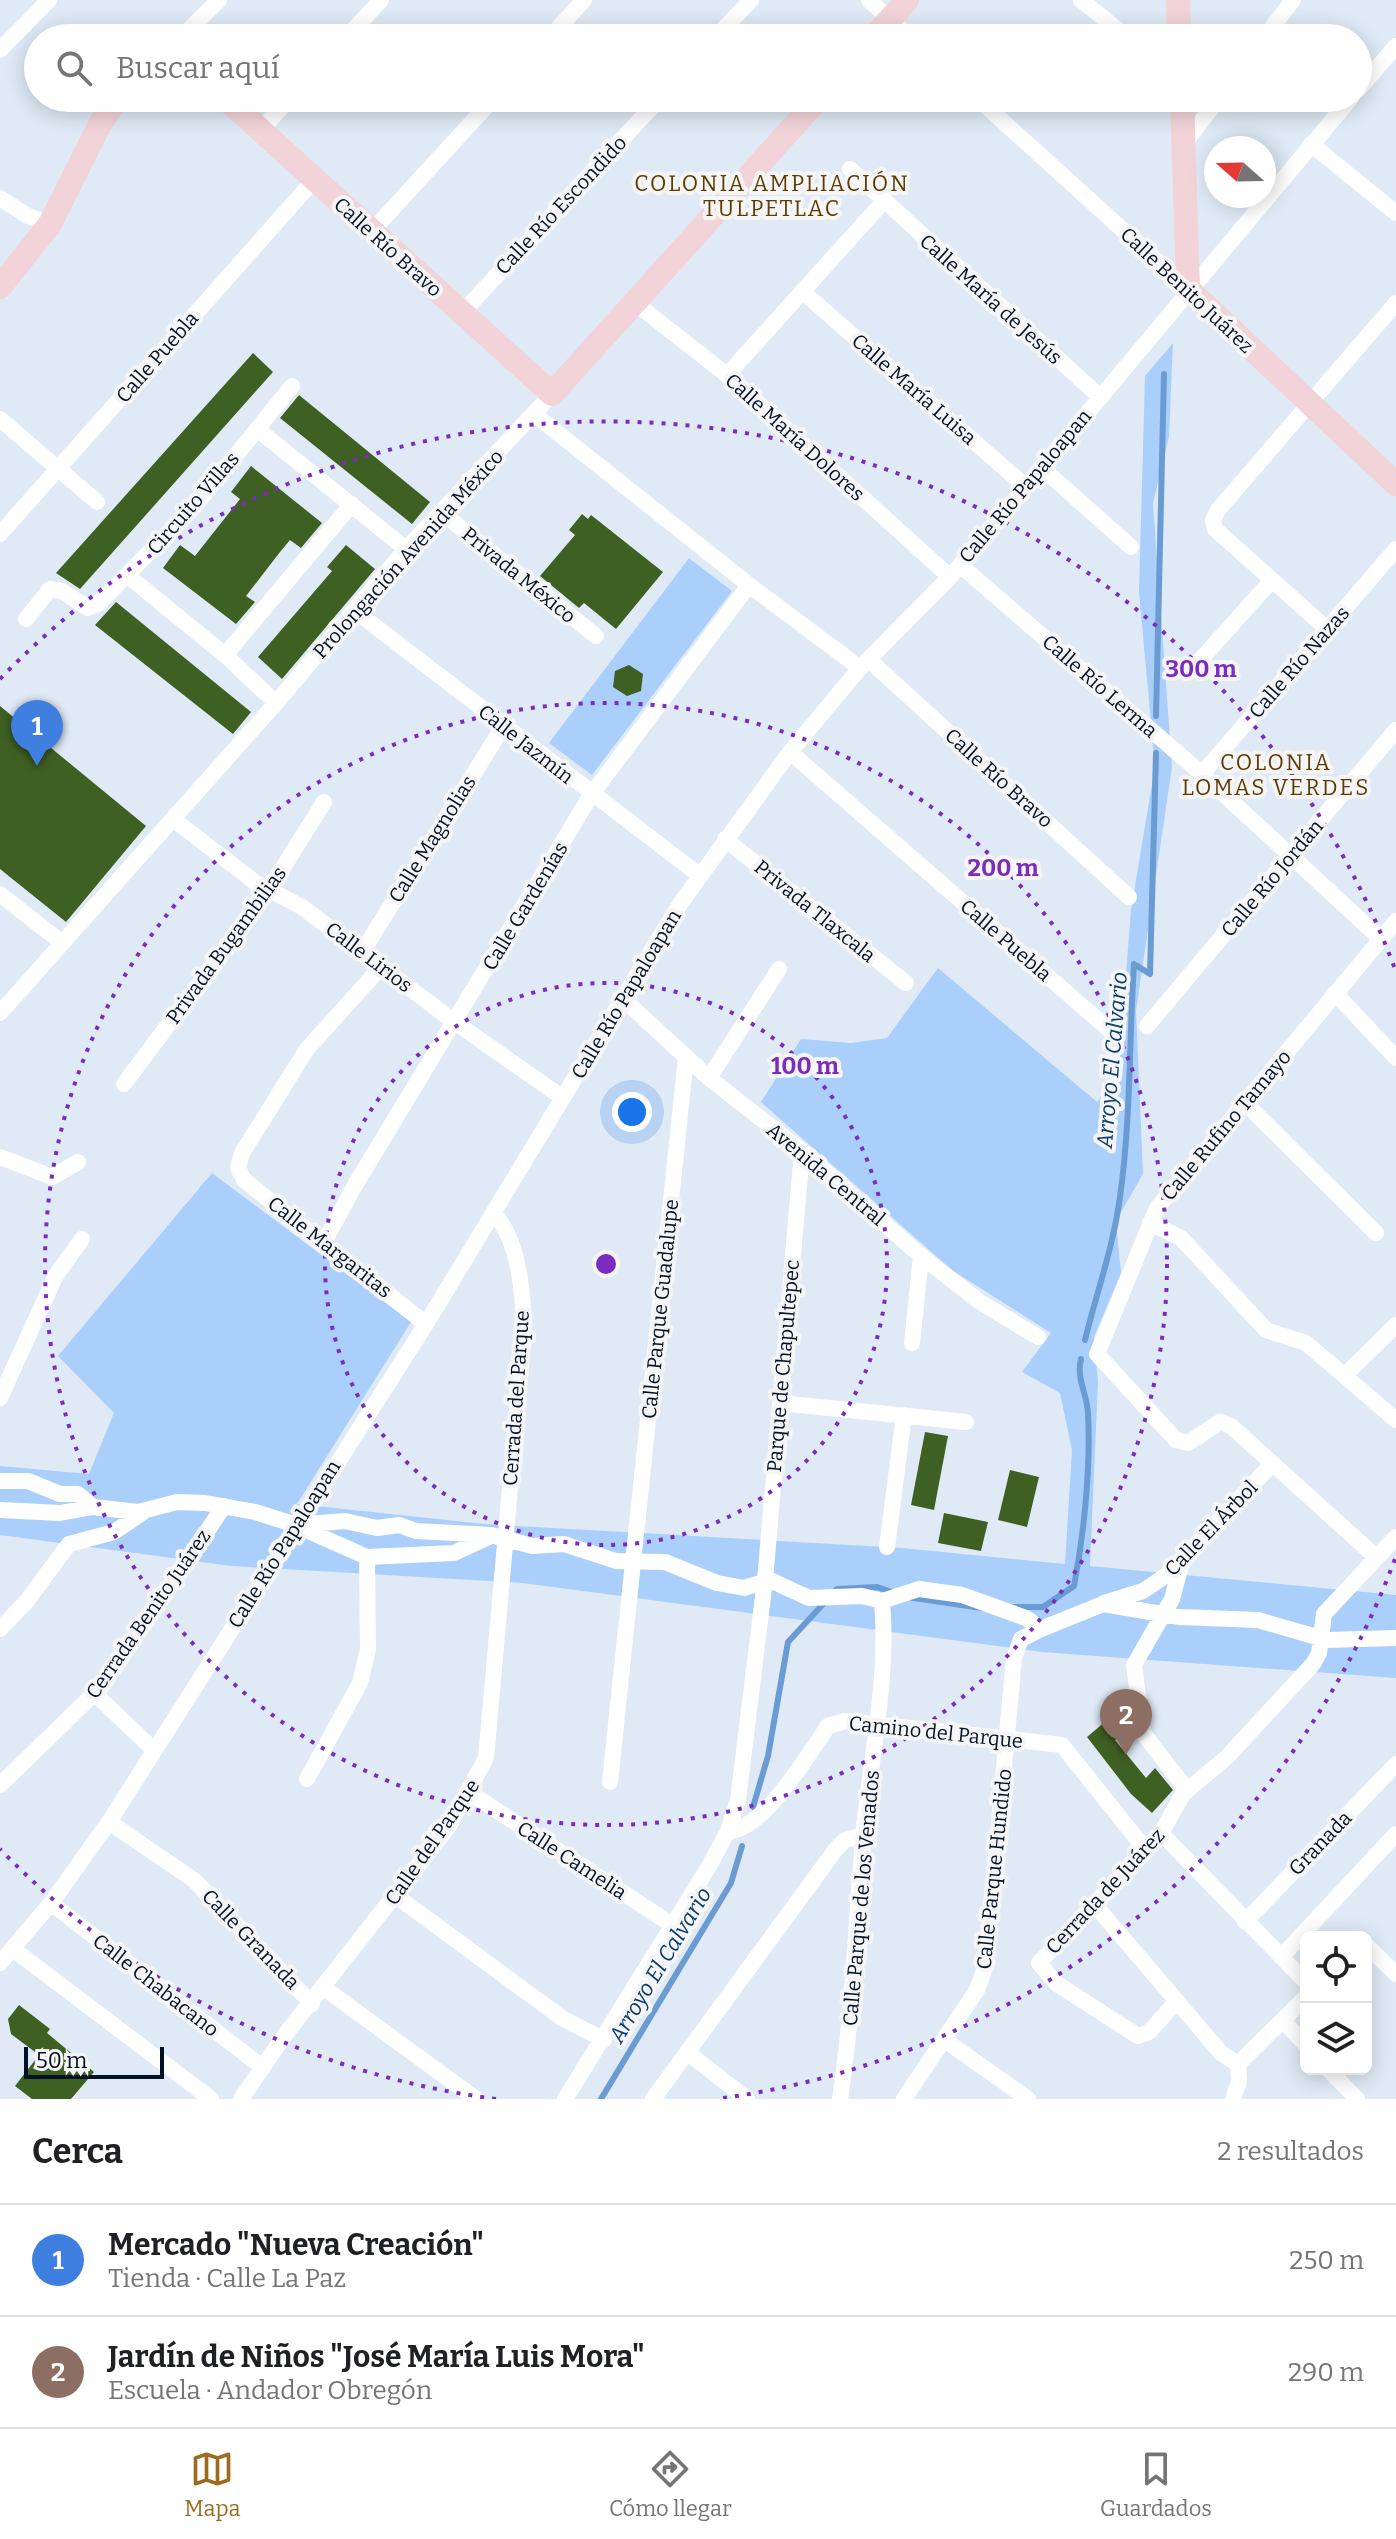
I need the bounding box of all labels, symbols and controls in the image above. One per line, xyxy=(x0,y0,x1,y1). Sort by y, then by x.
search box xyxy=(24,24,1372,112)
icon: search xyxy=(52,46,96,90)
text: Buscar aquí xyxy=(116,50,280,86)
street label: Calle Río Escondido xyxy=(490,131,632,279)
north arrow xyxy=(1204,136,1276,208)
district label: COLONIA AMPLIACIÓN TULPETLAC xyxy=(634,170,910,222)
street label: Calle Río Bravo xyxy=(329,192,447,302)
street label: Calle Benito Juárez xyxy=(1115,222,1259,358)
street label: Calle María de Jesús xyxy=(915,229,1067,369)
street label: Calle Puebla xyxy=(111,306,203,407)
street label: Calle María Luisa xyxy=(847,328,981,450)
street label: Calle María Dolores xyxy=(720,368,870,506)
street label: Calle Río Papaloapan xyxy=(954,404,1096,568)
street label: Prolongación Avenida México xyxy=(308,445,508,663)
street label: Circuito Villas xyxy=(142,447,244,559)
street label: Privada México xyxy=(457,522,581,628)
street label: Calle Río Nazas xyxy=(1244,601,1354,723)
street label: Calle Río Lerma xyxy=(1038,630,1162,743)
text: 300 m xyxy=(1165,655,1237,683)
street label: Calle Jazmín xyxy=(474,699,579,789)
pin: 1 xyxy=(11,700,63,766)
street label: Calle Río Bravo xyxy=(940,723,1058,833)
district label: COLONIA LOMAS VERDES xyxy=(1182,749,1370,801)
street label: Calle Magnolias xyxy=(383,771,481,907)
street label: Calle Río Jordán xyxy=(1216,814,1328,942)
street label: Calle Gardenías xyxy=(477,838,573,974)
text: 200 m xyxy=(967,854,1039,882)
street label: Privada Tlaxcala xyxy=(750,855,881,967)
street label: Privada Bugambilias xyxy=(161,862,291,1028)
street label: Calle Puebla xyxy=(956,894,1057,986)
street label: Calle Río Papaloapan xyxy=(566,905,686,1083)
street label: Calle Lirios xyxy=(321,917,417,997)
water label: Arroyo El Calvario xyxy=(1091,971,1133,1150)
street label: Calle Rufino Tamayo xyxy=(1156,1045,1296,1205)
text: 100 m xyxy=(771,1052,839,1080)
your location xyxy=(612,1092,652,1132)
street label: Avenida Central xyxy=(762,1117,890,1231)
street label: Calle Margaritas xyxy=(263,1191,397,1303)
street label: Calle Parque Guadalupe xyxy=(637,1198,683,1420)
centre of rings xyxy=(592,1250,620,1278)
street label: Parque de Chapultepec xyxy=(762,1259,804,1473)
street label: Cerrada del Parque xyxy=(498,1310,534,1486)
street label: Calle Río Papaloapan xyxy=(223,1455,346,1632)
street label: Calle El Árbol xyxy=(1160,1475,1263,1581)
street label: Cerrada Benito Juárez xyxy=(81,1525,215,1703)
pin: 2 xyxy=(1100,1689,1152,1755)
street label: Camino del Parque xyxy=(848,1711,1024,1753)
street label: Calle Parque Hundido xyxy=(972,1767,1016,1971)
street label: Calle Parque de los Venados xyxy=(838,1769,884,2027)
street label: Calle del Parque xyxy=(380,1774,484,1910)
street label: Granada xyxy=(1284,1806,1356,1880)
street label: Calle Camelia xyxy=(513,1816,631,1904)
street label: Cerrada de Juárez xyxy=(1041,1823,1169,1959)
water label: Arroyo El Calvario xyxy=(602,1882,717,2049)
street label: Calle Granada xyxy=(197,1884,305,1994)
street label: Calle Chabacano xyxy=(88,1928,224,2042)
map controls xyxy=(1300,1931,1372,2075)
button: locate xyxy=(1300,1931,1372,2003)
button: layers xyxy=(1300,2003,1372,2075)
scale bar xyxy=(24,2043,164,2079)
text: 50 m xyxy=(36,2047,87,2074)
text: Cerca xyxy=(32,2131,123,2172)
text: 2 resultados xyxy=(1217,2136,1364,2167)
text: Mercado "Nueva Creación" xyxy=(108,2227,484,2263)
text: 1 xyxy=(52,2245,64,2276)
text: 250 m xyxy=(1289,2245,1364,2276)
text: Tienda · Calle La Paz xyxy=(108,2263,346,2294)
text: Jardín de Niños "José María Luis Mora" xyxy=(108,2339,645,2375)
text: 2 xyxy=(51,2357,65,2388)
text: 290 m xyxy=(1288,2357,1364,2388)
text: Escuela · Andador Obregón xyxy=(108,2375,432,2406)
tab: Mapa xyxy=(184,2447,241,2522)
tab: Cómo llegar xyxy=(609,2447,732,2522)
tab: Guardados xyxy=(1100,2447,1212,2522)

